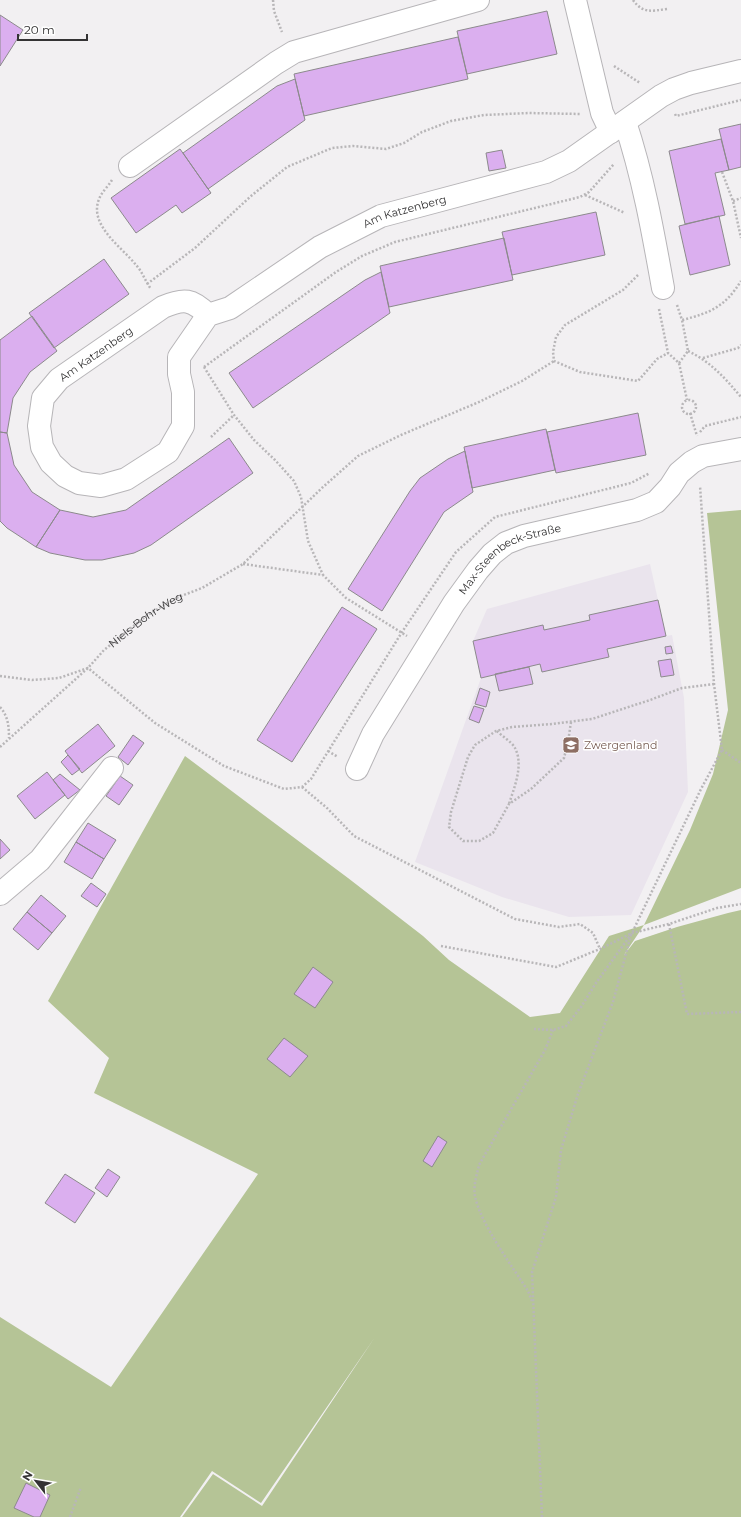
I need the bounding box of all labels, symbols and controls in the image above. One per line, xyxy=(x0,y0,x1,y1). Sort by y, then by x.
scale bar xyxy=(18,16,87,42)
text: 20 m xyxy=(24,22,55,37)
street label: Am Katzenberg xyxy=(361,192,448,231)
street label: Am Katzenberg xyxy=(57,323,135,385)
street label: Max-Steenbeck-Straße xyxy=(455,521,563,597)
street label: Niels-Bohr-Weg xyxy=(106,589,185,651)
school or university icon: Zwergenland xyxy=(561,735,581,755)
place label: Zwergenland xyxy=(584,738,657,752)
north arrow xyxy=(16,1461,56,1501)
text: N xyxy=(19,1468,36,1483)

